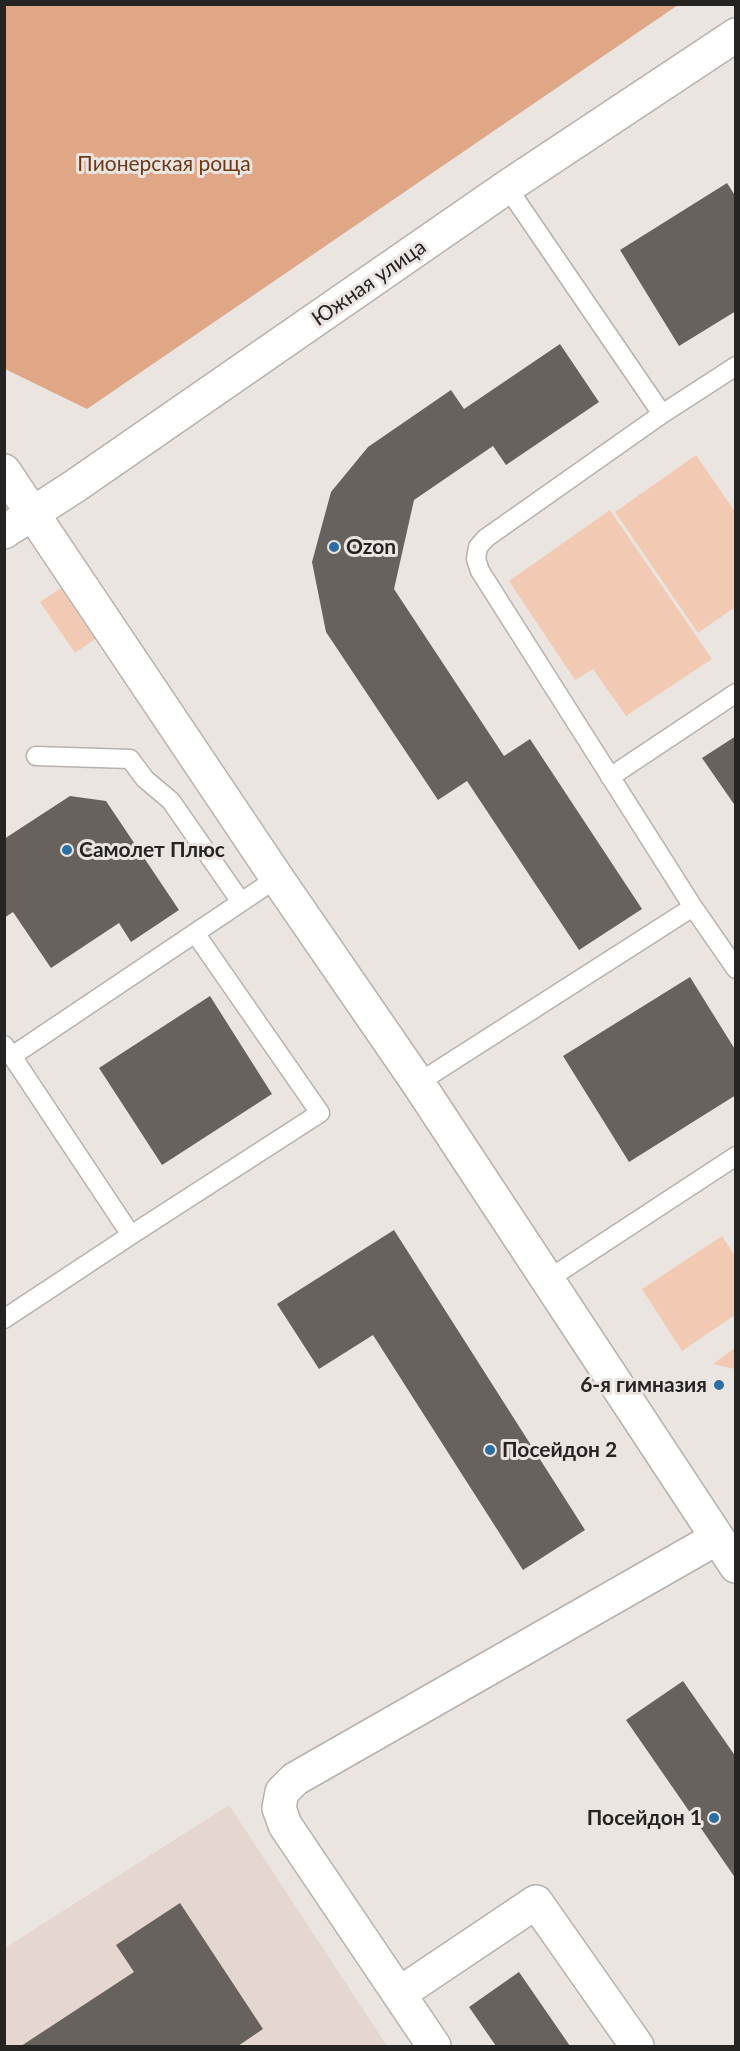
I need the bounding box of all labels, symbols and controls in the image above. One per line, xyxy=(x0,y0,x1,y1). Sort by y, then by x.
park label: Пионерская роща xyxy=(77,151,251,177)
street label: Южная улица xyxy=(307,234,431,332)
place label: Ozon xyxy=(346,534,396,560)
marker: Ozon xyxy=(327,540,341,554)
place label: Самолет Плюс xyxy=(79,837,225,863)
marker: Самолет Плюс xyxy=(60,843,74,857)
place label: 6-я гимназия xyxy=(580,1372,707,1398)
marker: 6-я гимназия xyxy=(712,1378,726,1392)
place label: Посейдон 2 xyxy=(502,1437,617,1463)
marker: Посейдон 2 xyxy=(483,1443,497,1457)
place label: Посейдон 1 xyxy=(587,1805,702,1831)
marker: Посейдон 1 xyxy=(707,1811,721,1825)

